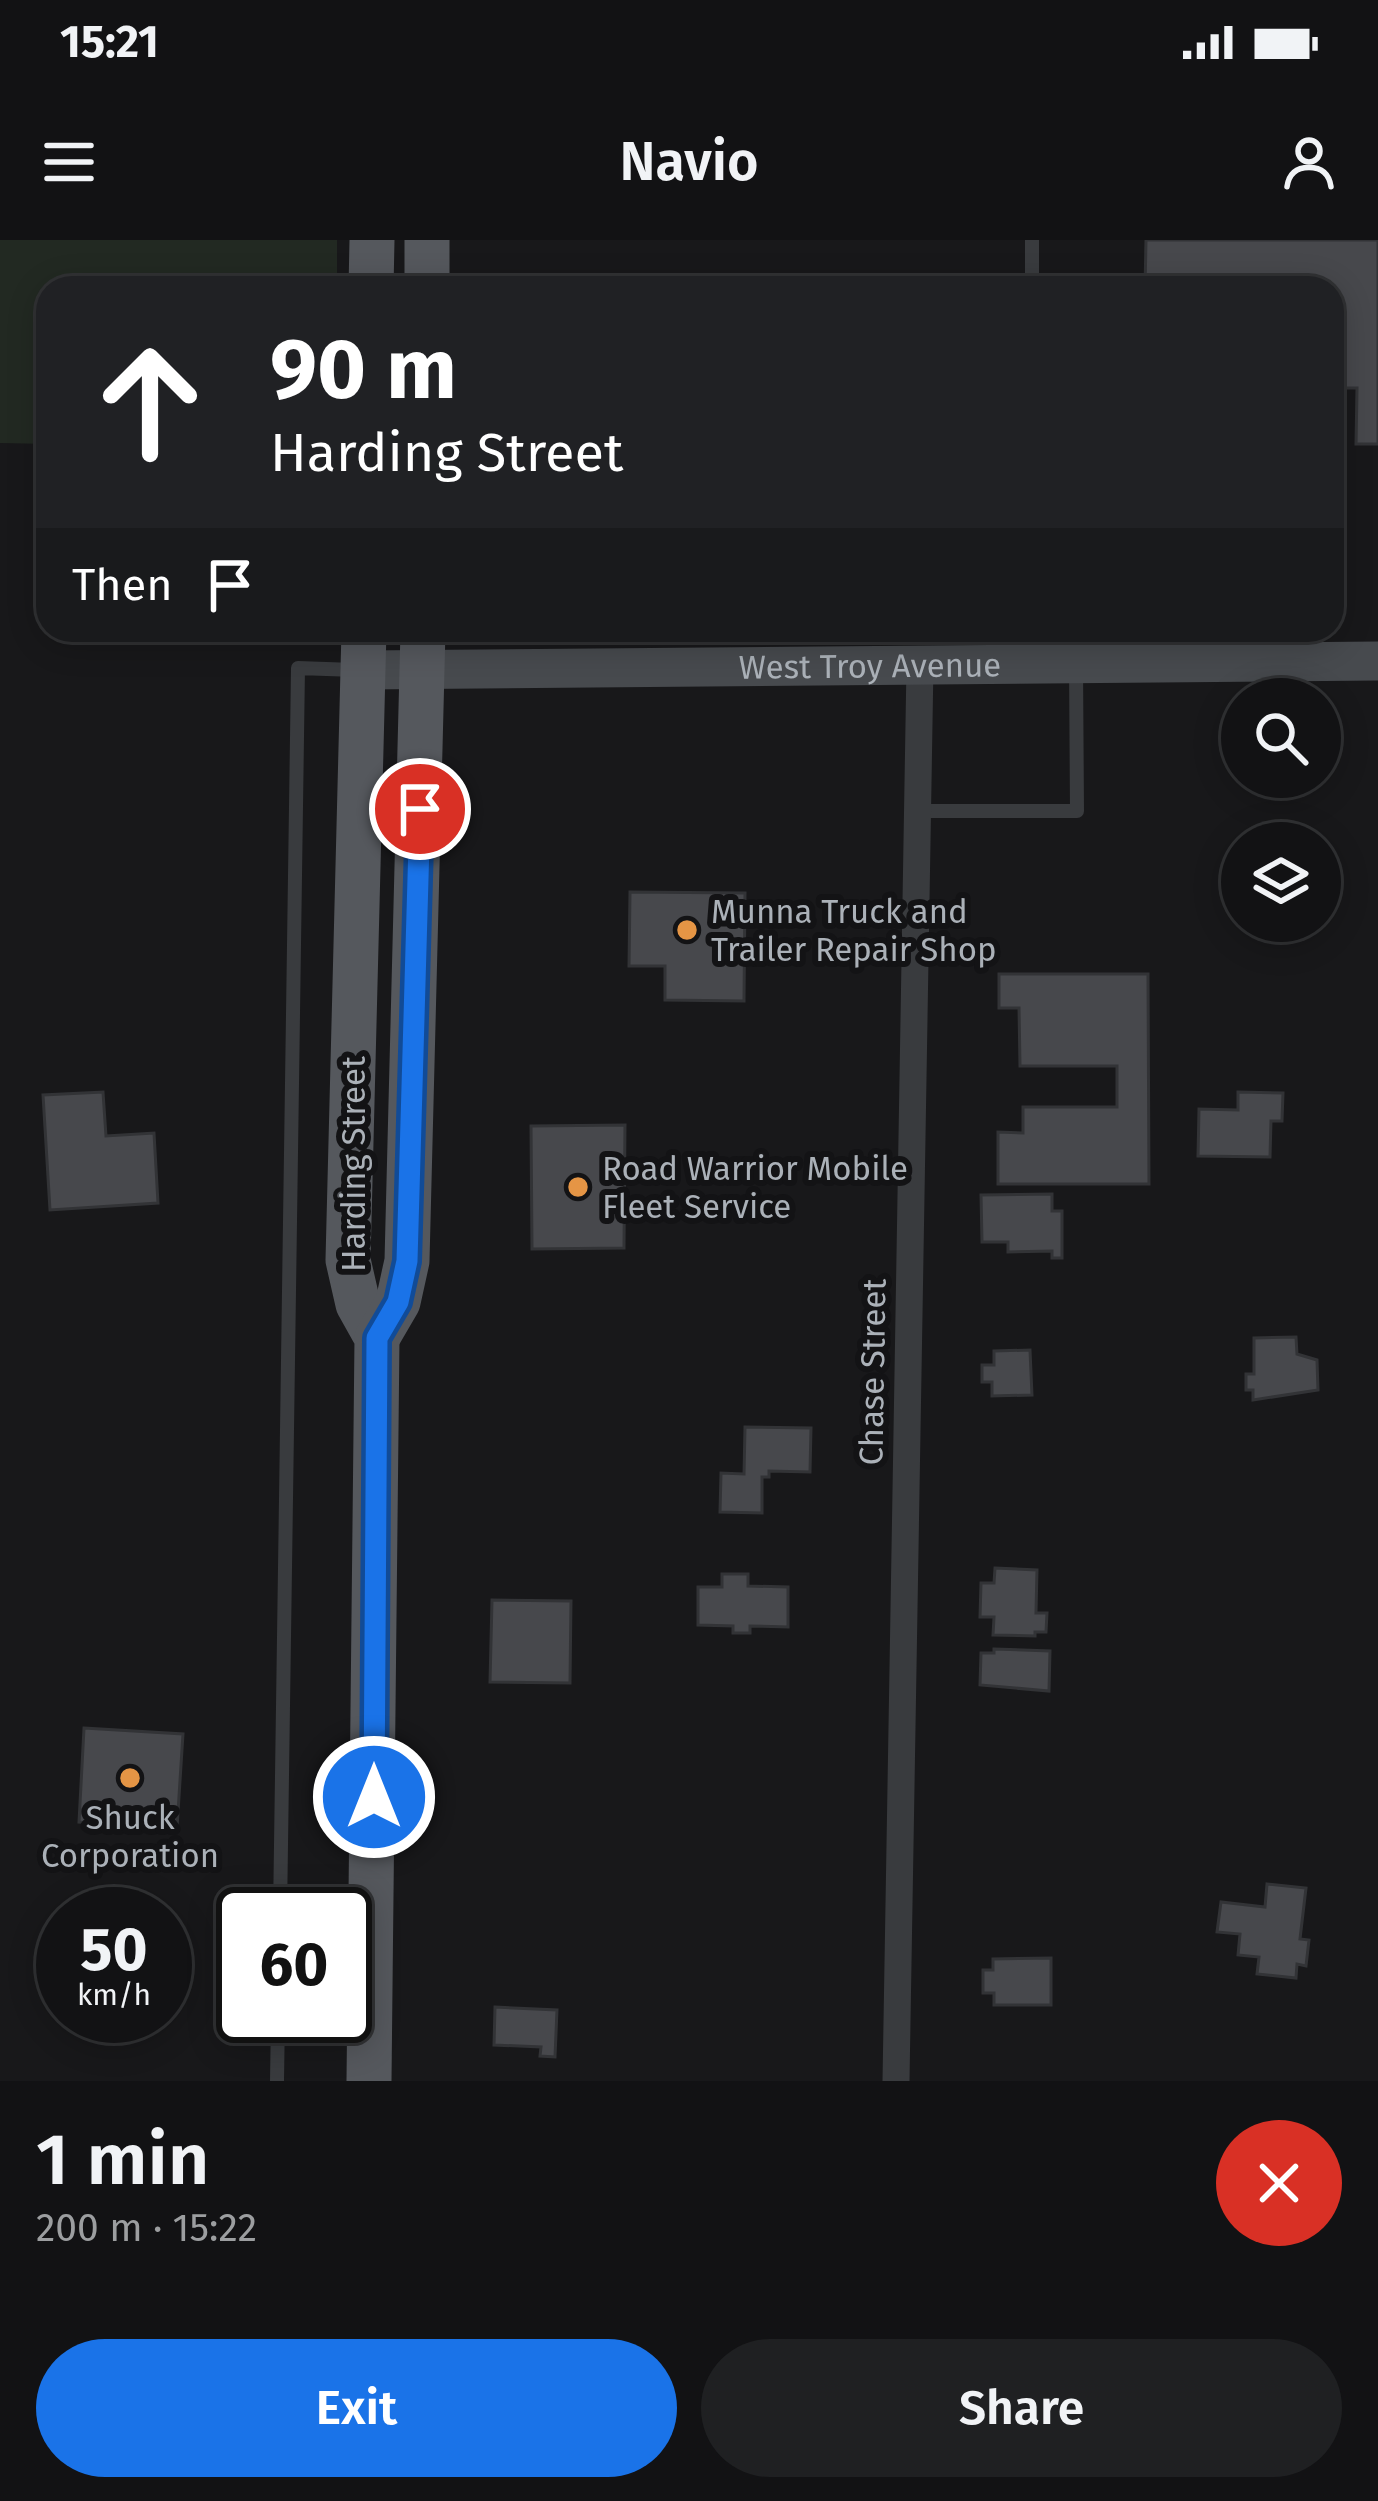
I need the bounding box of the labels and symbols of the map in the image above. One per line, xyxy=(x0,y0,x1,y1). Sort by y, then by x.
street label: West Troy Avenue xyxy=(739,645,1001,688)
pin xyxy=(369,758,471,860)
place label: Munna Truck and Trailer Repair Shop xyxy=(711,892,997,970)
marker: Munna Truck and Trailer Repair Shop xyxy=(674,917,700,943)
street label: Harding Street xyxy=(334,1056,374,1272)
place label: Road Warrior Mobile Fleet Service xyxy=(602,1149,908,1227)
marker: Road Warrior Mobile Fleet Service xyxy=(565,1174,591,1200)
street label: Chase Street xyxy=(851,1278,895,1466)
position arrow xyxy=(311,1734,437,1860)
marker: Shuck Corporation xyxy=(117,1765,143,1791)
place label: Shuck Corporation xyxy=(41,1798,219,1876)
speed limit sign: 60 xyxy=(216,1887,372,2043)

